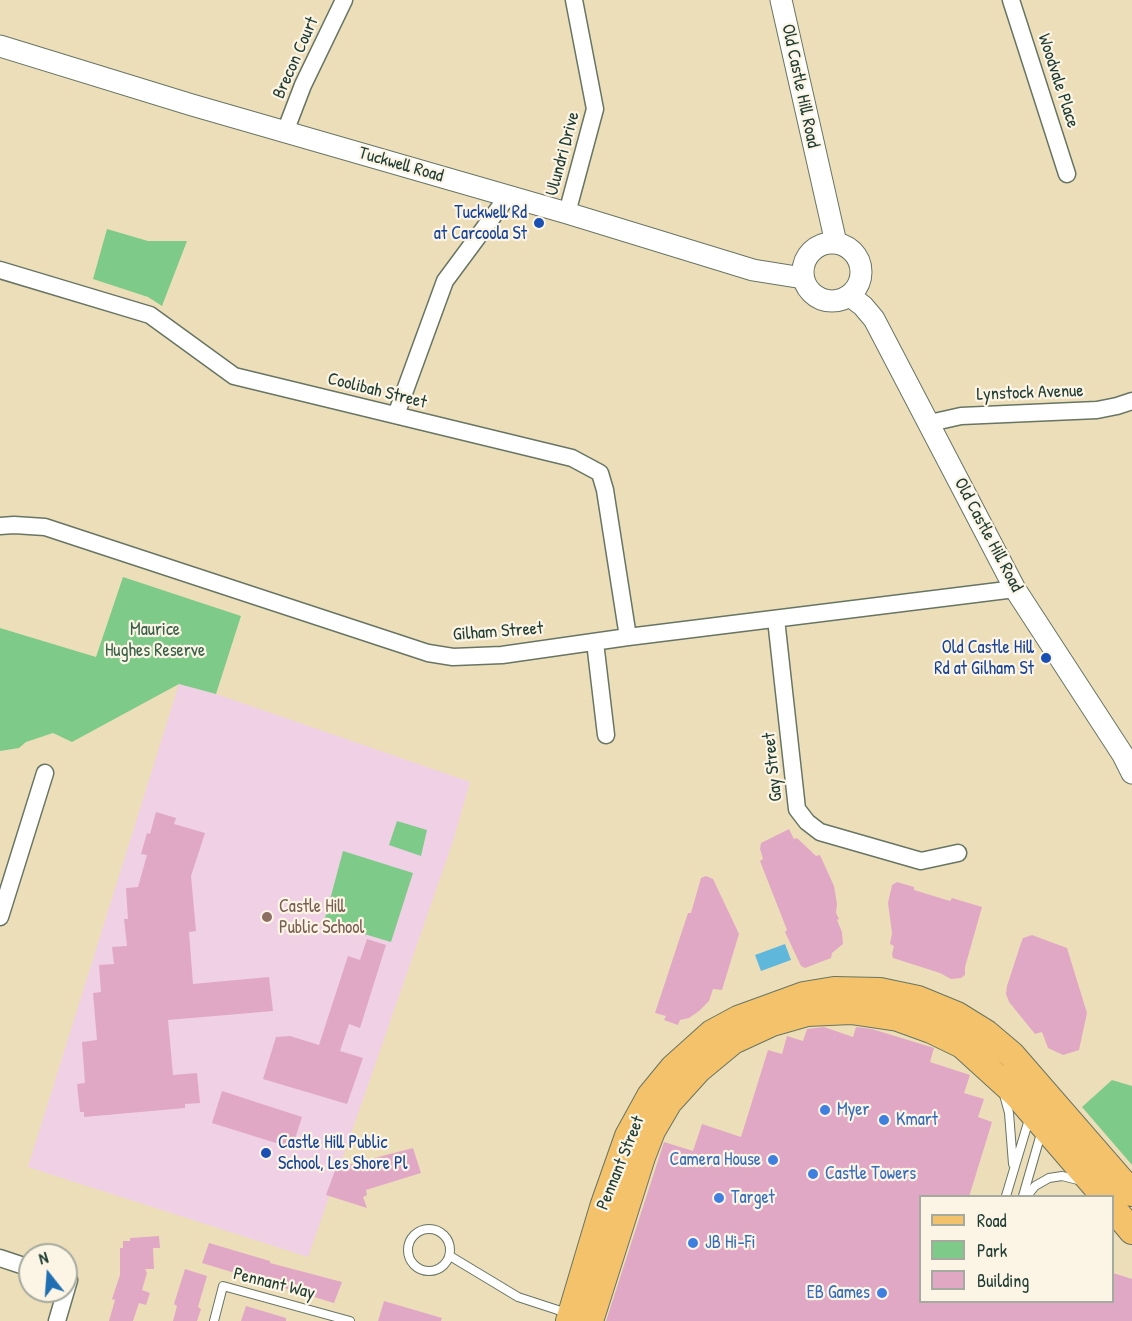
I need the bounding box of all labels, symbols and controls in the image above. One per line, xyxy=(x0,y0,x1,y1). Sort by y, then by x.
street label: Brecon Court xyxy=(268,14,324,102)
street label: Old Castle Hill Road xyxy=(776,22,824,150)
street label: Woodvale Place xyxy=(1033,31,1083,131)
street label: Ulundri Drive xyxy=(541,110,585,198)
street label: Tuckwell Road xyxy=(356,143,446,187)
place label: Tuckwell Rd at Carcoola St xyxy=(434,202,527,244)
marker: Tuckwell Rd at Carcoola St xyxy=(532,216,546,230)
street label: Coolibah Street xyxy=(325,368,429,414)
street label: Lynstock Avenue xyxy=(976,380,1084,406)
street label: Old Castle Hill Road xyxy=(949,474,1027,596)
street label: Gilham Street xyxy=(452,618,544,646)
park label: Maurice Hughes Reserve xyxy=(105,619,205,662)
place label: Old Castle Hill Rd at Gilham St xyxy=(934,637,1034,680)
marker: Old Castle Hill Rd at Gilham St xyxy=(1039,651,1053,665)
street label: Gay Street xyxy=(759,731,787,803)
place label: Castle Hill Public School xyxy=(279,896,364,938)
marker: Castle Hill Public School xyxy=(260,910,274,924)
place label: Myer xyxy=(837,1099,869,1121)
marker: Myer xyxy=(818,1103,832,1117)
place label: Kmart xyxy=(896,1109,938,1131)
street label: Pennant Street xyxy=(592,1113,650,1213)
marker: Kmart xyxy=(877,1113,891,1127)
place label: Castle Hill Public School, Les Shore Pl xyxy=(278,1132,408,1174)
marker: Castle Hill Public School, Les Shore Pl xyxy=(259,1146,273,1160)
place label: Camera House xyxy=(670,1149,761,1171)
marker: Camera House xyxy=(766,1153,780,1167)
place label: Castle Towers xyxy=(825,1163,916,1185)
marker: Castle Towers xyxy=(806,1167,820,1181)
place label: Target xyxy=(731,1187,775,1209)
marker: Target xyxy=(712,1191,726,1205)
legend xyxy=(919,1195,1114,1303)
text: Road xyxy=(977,1208,1007,1233)
place label: JB Hi-Fi xyxy=(705,1232,755,1254)
marker: JB Hi-Fi xyxy=(686,1236,700,1250)
text: Park xyxy=(977,1238,1007,1263)
north arrow xyxy=(18,1243,78,1303)
text: N xyxy=(36,1246,51,1269)
street label: Pennant Way xyxy=(231,1263,317,1305)
text: Building xyxy=(977,1268,1029,1293)
place label: EB Games xyxy=(807,1282,870,1304)
marker: EB Games xyxy=(875,1286,889,1300)

